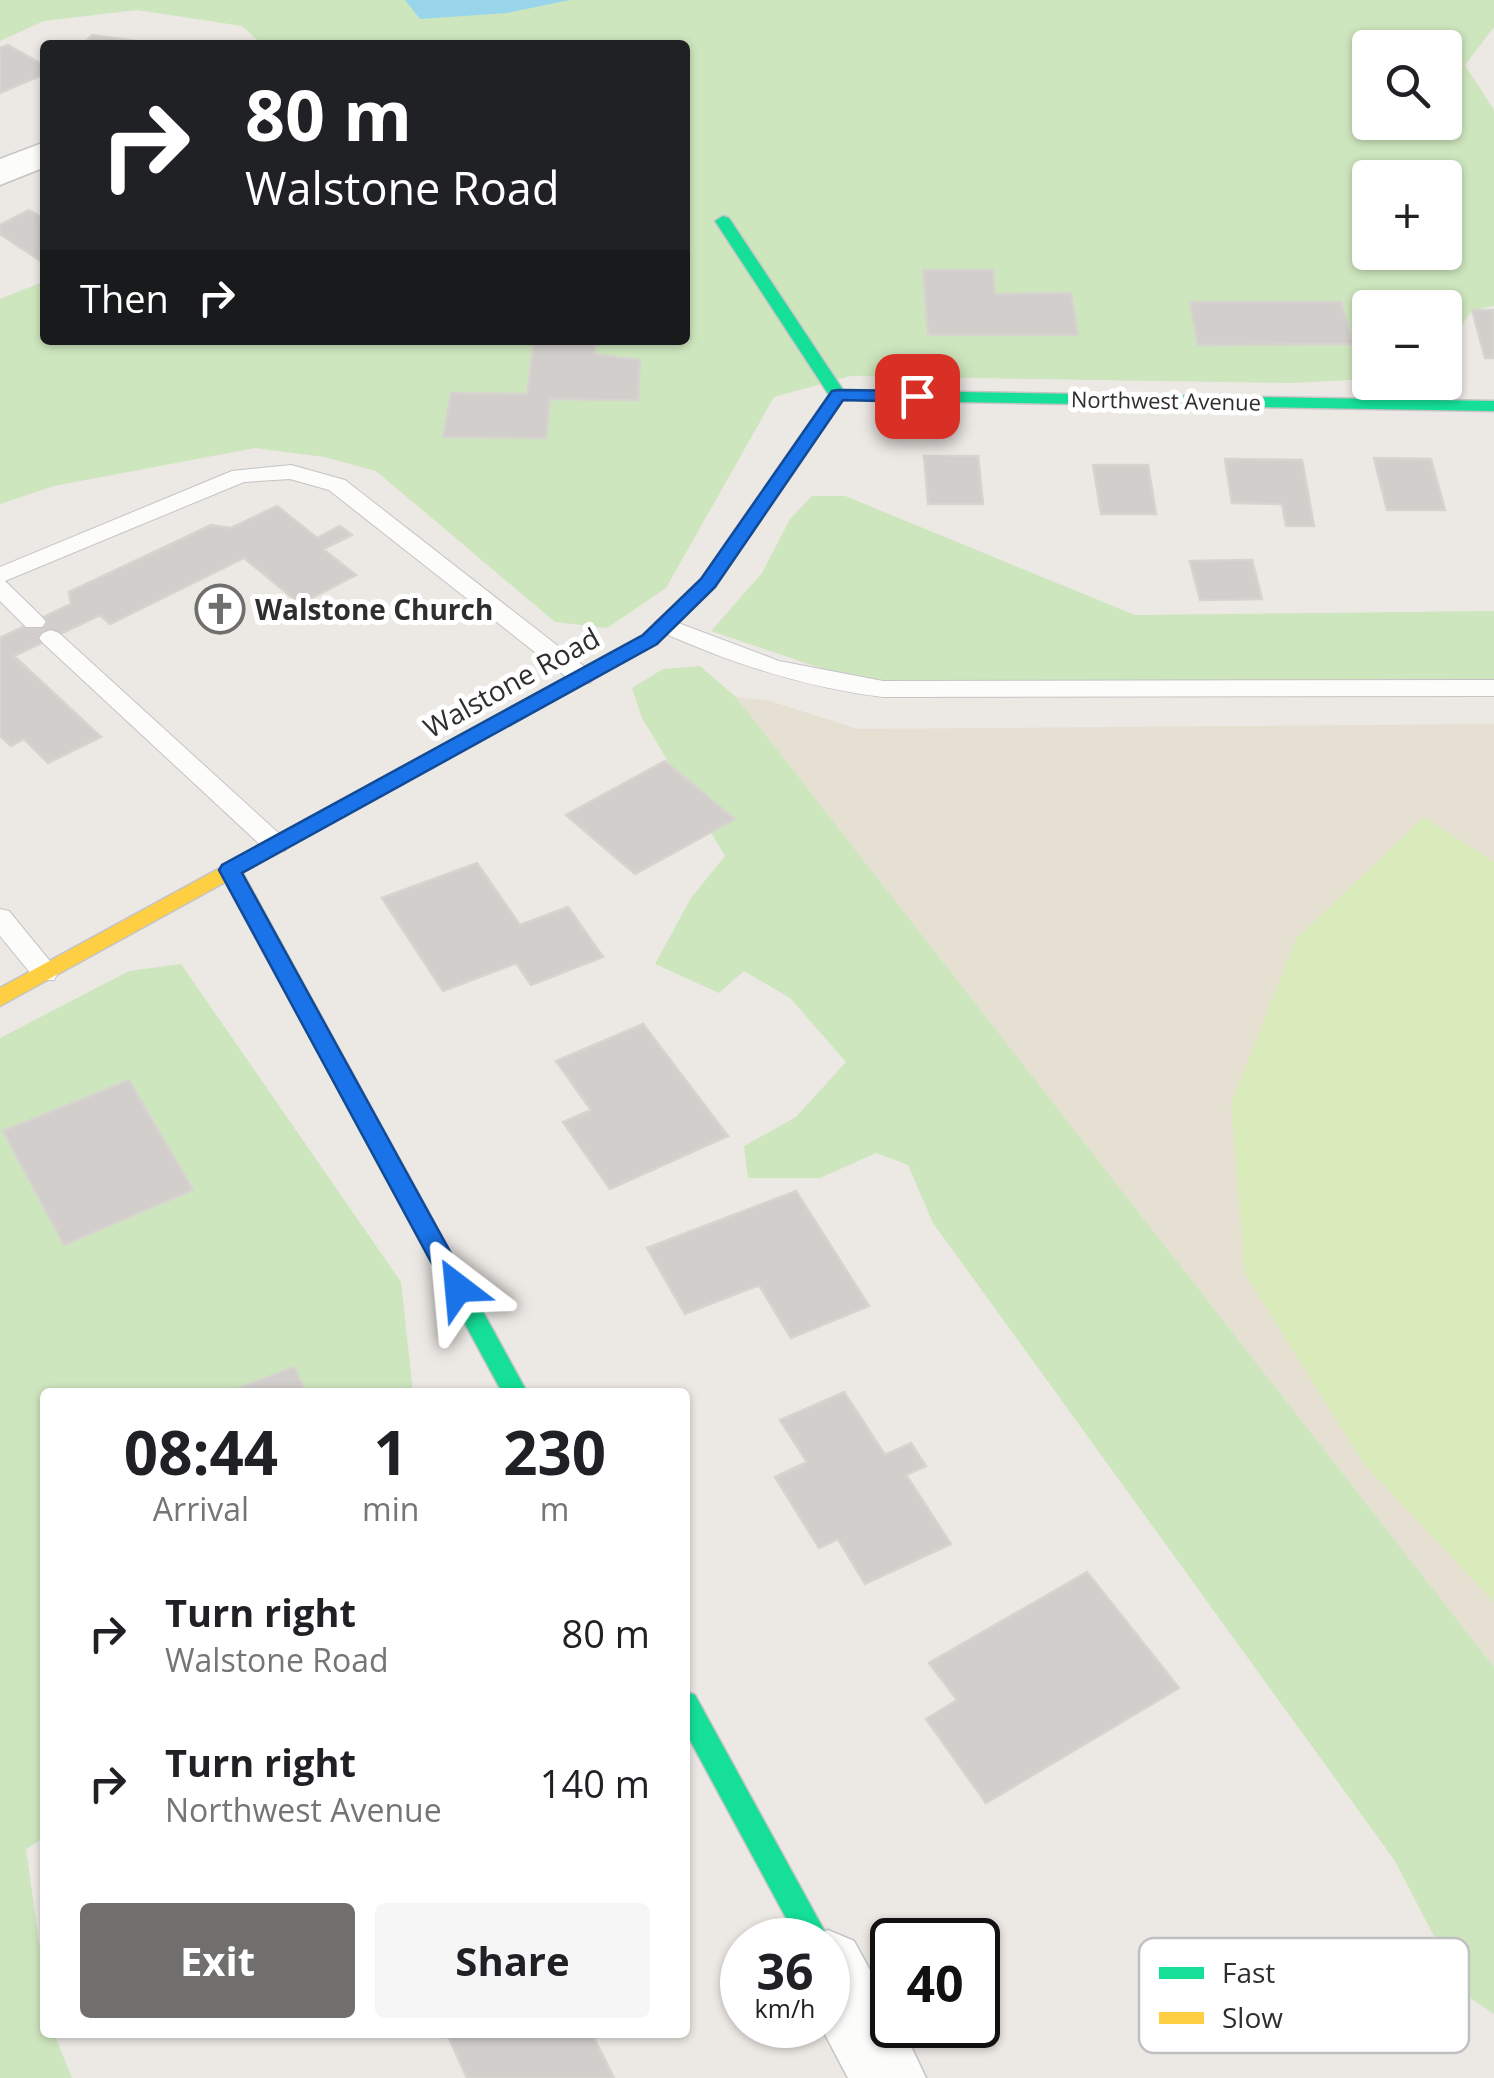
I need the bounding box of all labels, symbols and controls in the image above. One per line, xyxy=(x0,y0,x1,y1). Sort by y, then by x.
map controls xyxy=(1352,30,1462,400)
button: search xyxy=(1352,30,1462,140)
text: 80 m xyxy=(245,66,412,162)
icon: right xyxy=(80,80,210,210)
text: Walstone Road xyxy=(245,157,559,218)
button: + xyxy=(1352,160,1462,270)
icon: right xyxy=(189,270,244,325)
text: Then xyxy=(80,272,169,324)
button: − xyxy=(1352,290,1462,400)
pin xyxy=(875,354,960,439)
icon: arrive xyxy=(890,369,945,424)
street label: Northwest Avenue xyxy=(1071,383,1261,417)
church icon: Walstone Church xyxy=(194,583,246,635)
place label: Walstone Church xyxy=(255,590,493,628)
street label: Walstone Road xyxy=(416,618,606,746)
position arrow xyxy=(406,1236,510,1340)
text: 08:44 xyxy=(124,1411,278,1493)
text: 1 xyxy=(374,1411,408,1493)
text: 230 xyxy=(503,1411,606,1493)
text: Arrival xyxy=(153,1487,249,1530)
text: min xyxy=(362,1487,419,1530)
text: m xyxy=(540,1487,569,1530)
text: Turn right xyxy=(165,1586,356,1638)
icon: right xyxy=(80,1606,135,1661)
text: 80 m xyxy=(561,1607,650,1659)
text: Walstone Road xyxy=(165,1638,389,1681)
text: Turn right xyxy=(165,1736,356,1788)
icon: right xyxy=(80,1756,135,1811)
text: 140 m xyxy=(540,1757,650,1809)
text: Northwest Avenue xyxy=(165,1788,442,1831)
button: Exit xyxy=(80,1903,355,2018)
button: Share xyxy=(375,1903,650,2018)
speed limit sign: 40 xyxy=(870,1918,1000,2048)
text: 36 xyxy=(756,1937,814,2005)
legend xyxy=(1139,1938,1469,2053)
text: Fast xyxy=(1222,1953,1275,1991)
text: km/h xyxy=(755,1991,815,2025)
text: Slow xyxy=(1222,1998,1283,2036)

